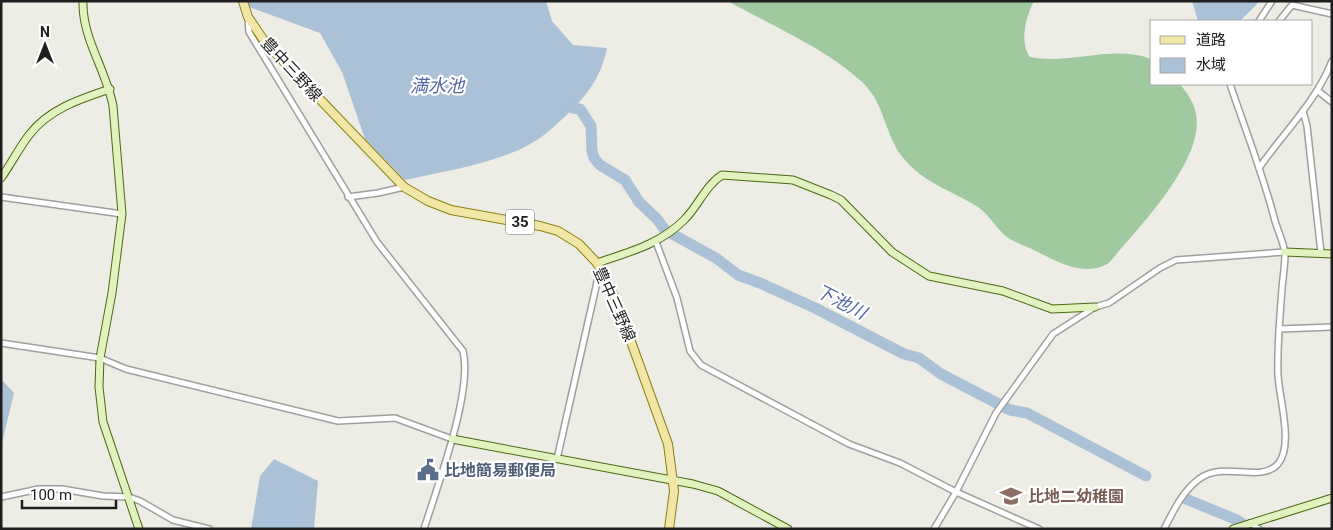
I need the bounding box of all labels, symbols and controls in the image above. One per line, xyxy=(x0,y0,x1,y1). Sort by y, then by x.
north arrow xyxy=(20,20,70,70)
legend xyxy=(1150,20,1313,85)
text: N xyxy=(40,24,50,40)
text: 道路 xyxy=(1196,31,1226,49)
street label: 豊中三野線 xyxy=(257,34,326,105)
text: 水域 xyxy=(1196,56,1226,74)
water label: 満水池 xyxy=(410,75,466,96)
road number: 35 xyxy=(506,210,534,234)
street label: 豊中三野線 xyxy=(590,264,639,345)
water label: 下池川 xyxy=(812,280,872,324)
public building icon: 比地簡易郵便局 xyxy=(415,457,441,483)
place label: 比地簡易郵便局 xyxy=(444,461,556,480)
scale bar xyxy=(22,478,116,510)
school or university icon: 比地二幼稚園 xyxy=(998,483,1024,509)
text: 100 m xyxy=(30,486,72,504)
place label: 比地二幼稚園 xyxy=(1028,487,1124,506)

